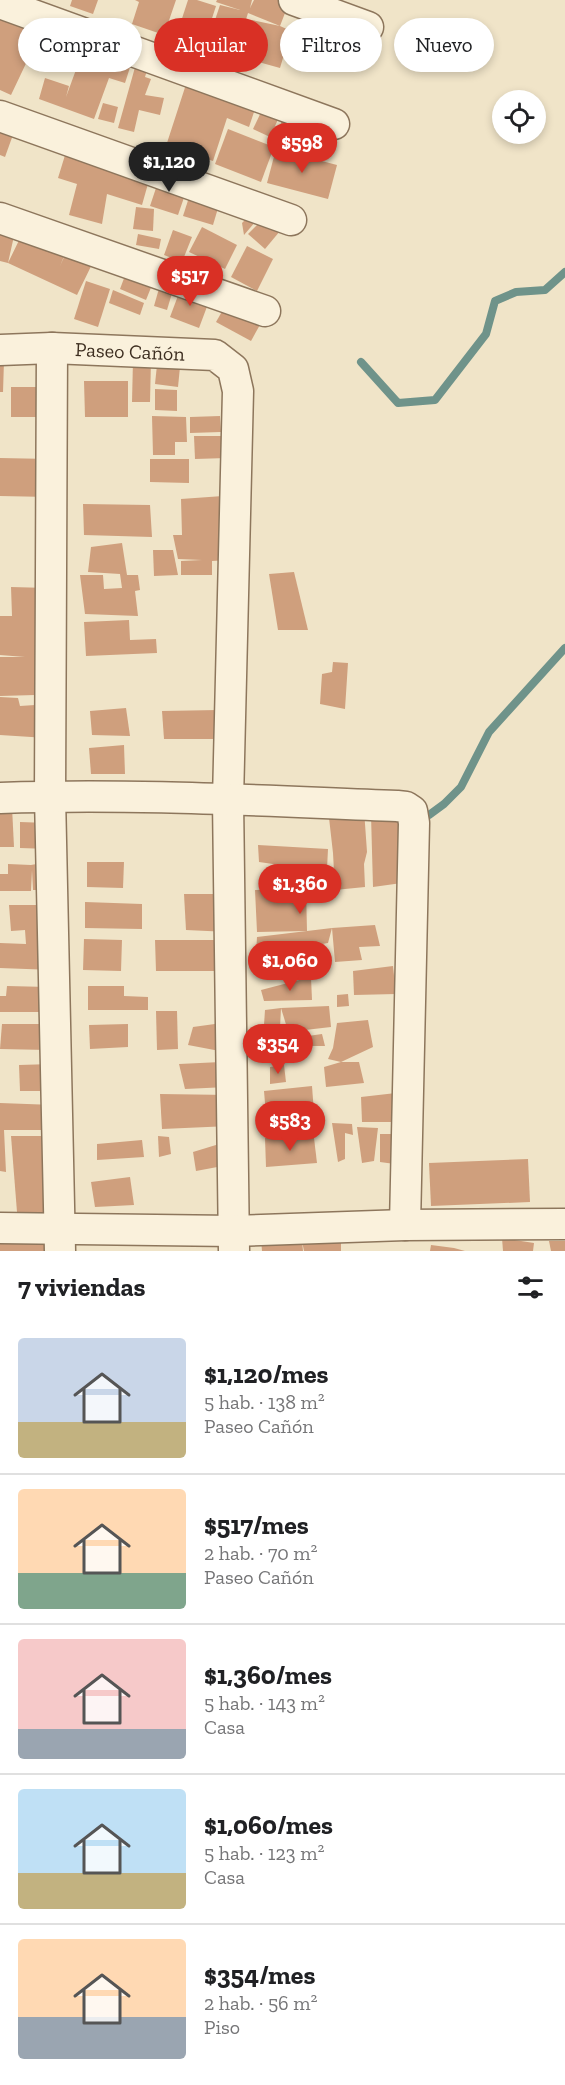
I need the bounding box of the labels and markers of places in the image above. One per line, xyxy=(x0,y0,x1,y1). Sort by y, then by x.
pin: $598 xyxy=(266,123,338,174)
pin: $1,120 xyxy=(120,142,218,193)
pin: $517 xyxy=(154,256,226,307)
pin: $1,360 xyxy=(251,864,349,915)
pin: $1,060 xyxy=(241,941,339,992)
pin: $354 xyxy=(242,1024,314,1075)
pin: $583 xyxy=(254,1101,326,1152)

